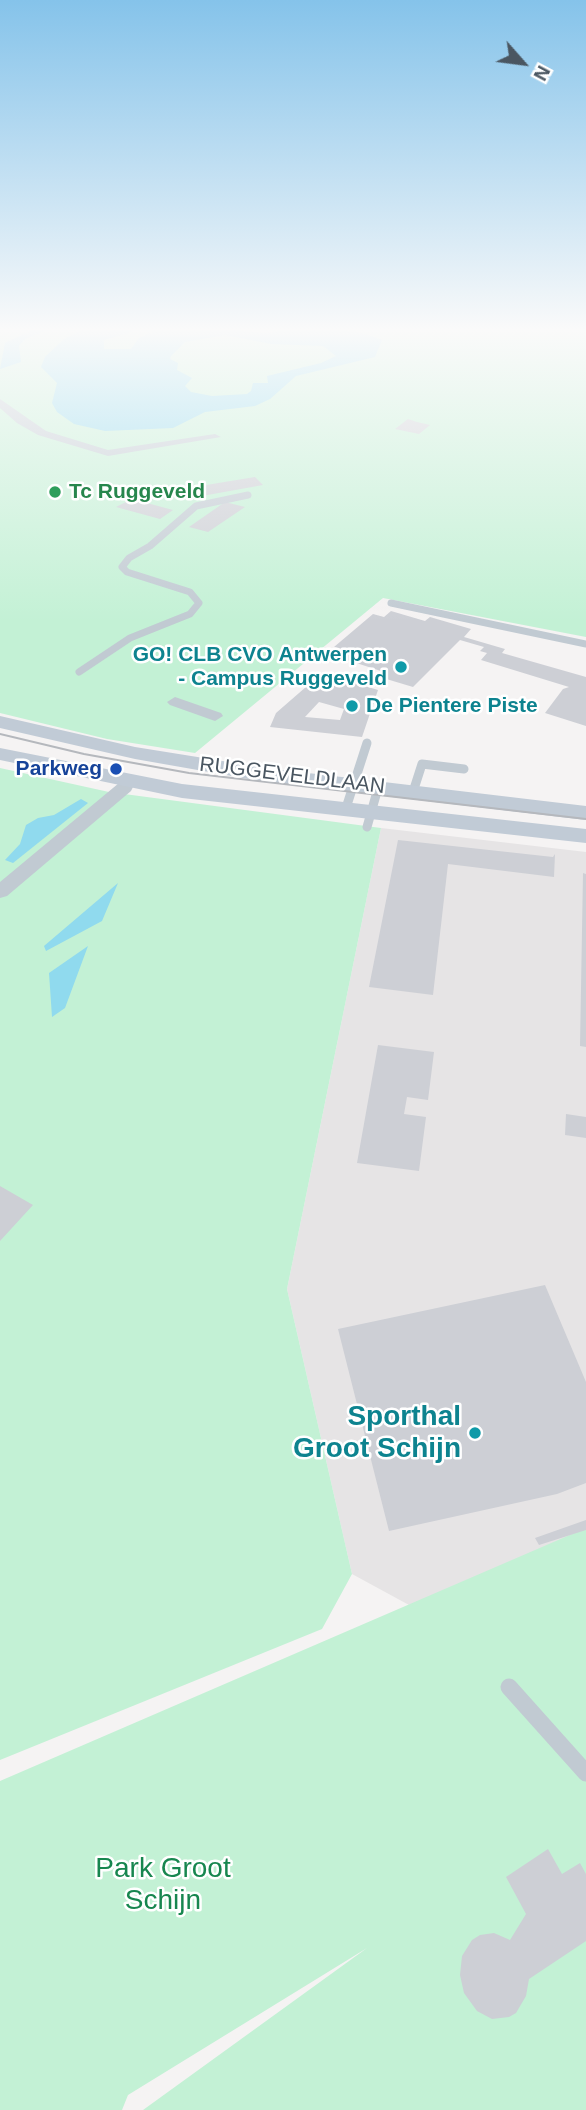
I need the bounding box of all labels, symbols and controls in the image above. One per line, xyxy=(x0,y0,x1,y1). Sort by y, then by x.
north arrow xyxy=(488,28,558,98)
text: N xyxy=(529,62,554,84)
place label: Tc Ruggeveld xyxy=(69,479,205,505)
marker: Tc Ruggeveld xyxy=(47,484,63,500)
place label: GO! CLB CVO Antwerpen - Campus Ruggeveld xyxy=(133,642,387,692)
marker: GO! CLB CVO Antwerpen - Campus Ruggeveld xyxy=(393,659,409,675)
place label: De Pientere Piste xyxy=(366,693,538,719)
marker: De Pientere Piste xyxy=(344,698,360,714)
street label: RUGGEVELDLAAN xyxy=(198,752,386,800)
place label: Parkweg xyxy=(16,756,102,782)
marker: Parkweg xyxy=(108,761,124,777)
place label: Sporthal Groot Schijn xyxy=(293,1400,461,1466)
marker: Sporthal Groot Schijn xyxy=(467,1425,483,1441)
park label: Park Groot Schijn xyxy=(95,1852,231,1918)

